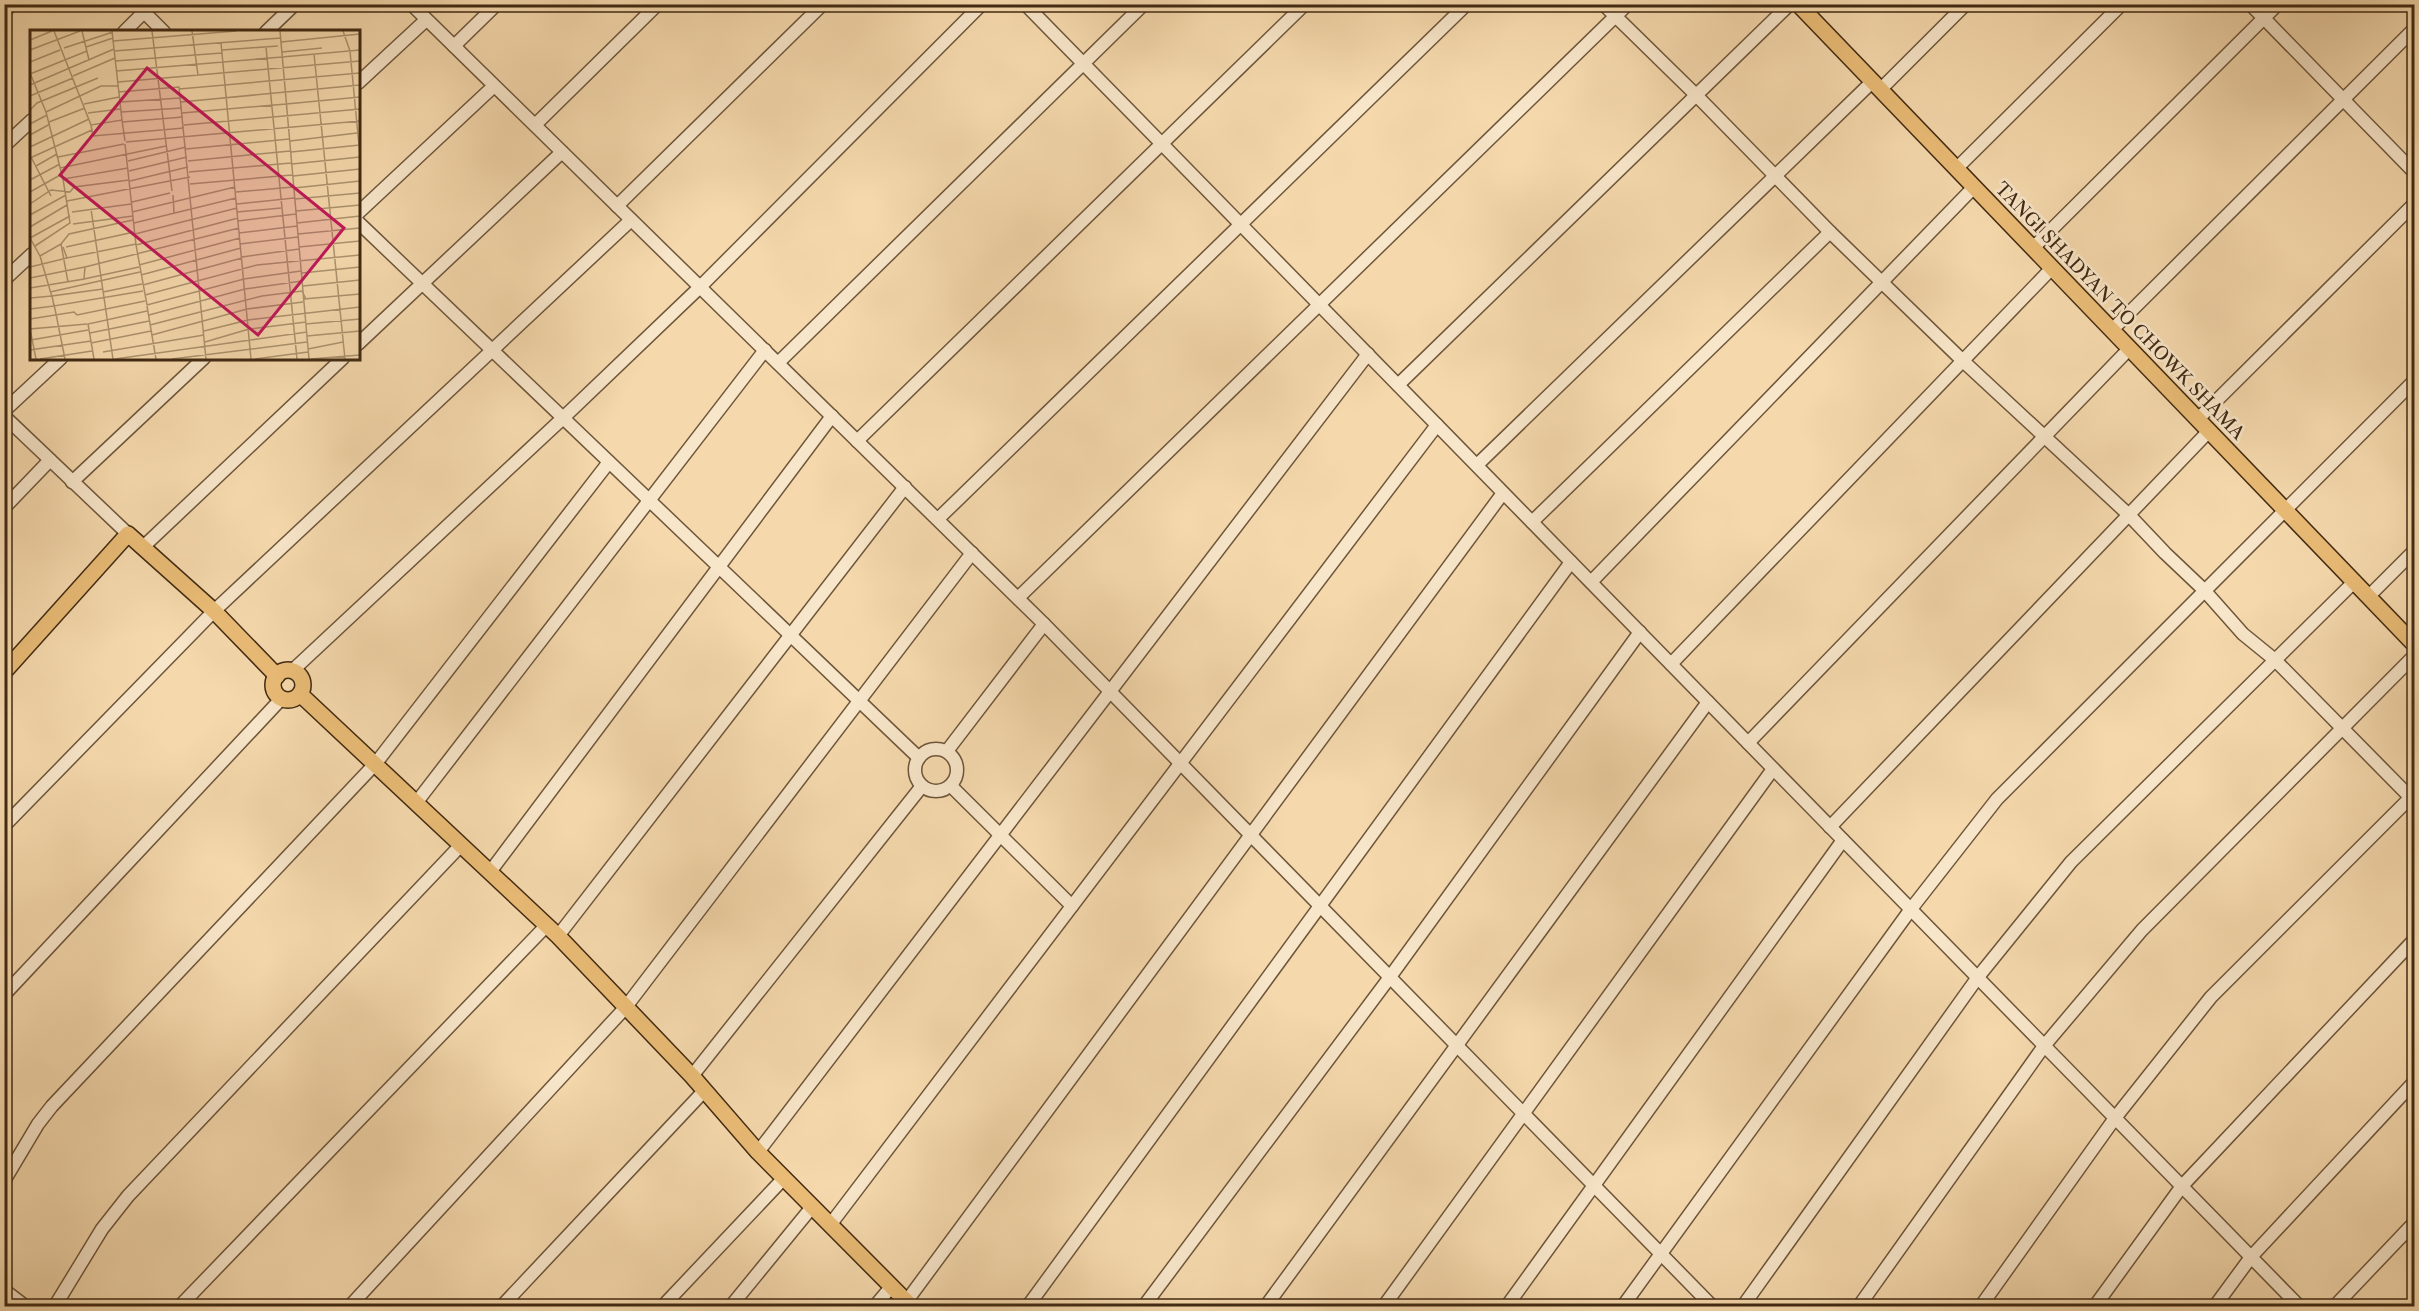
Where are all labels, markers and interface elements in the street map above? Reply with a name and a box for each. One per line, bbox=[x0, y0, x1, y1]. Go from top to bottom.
inset map bbox=[30, 30, 360, 360]
street label: TANGI SHADYAN TO CHOWK SHAMA bbox=[1991, 178, 2250, 445]

